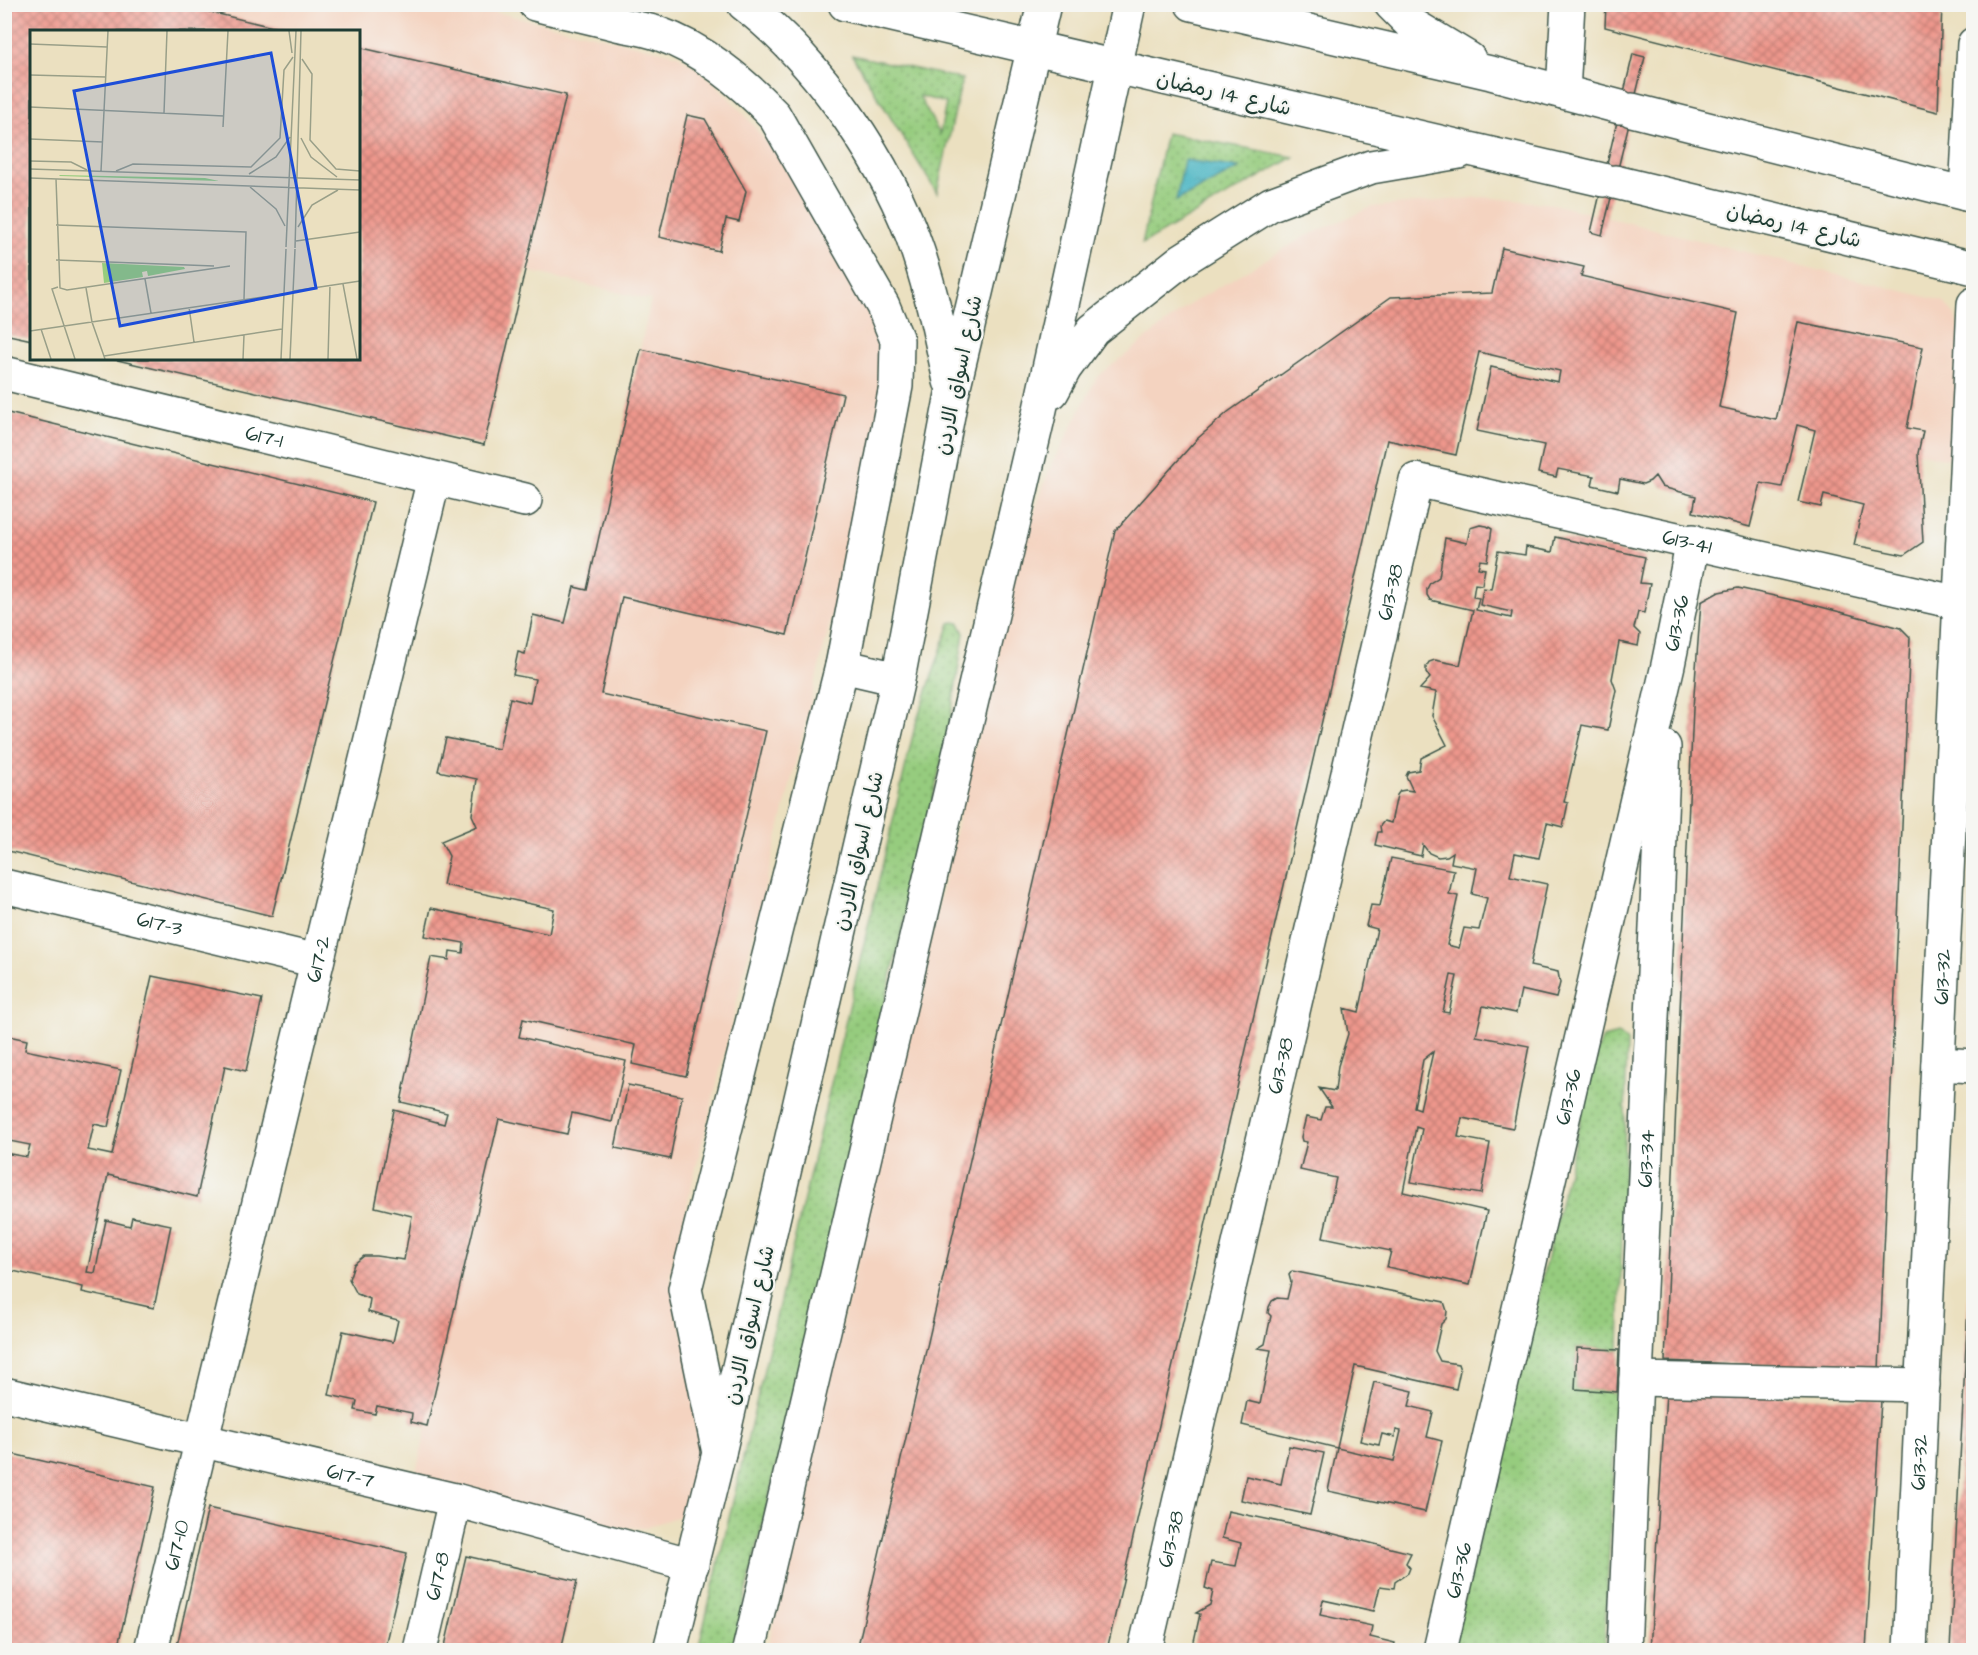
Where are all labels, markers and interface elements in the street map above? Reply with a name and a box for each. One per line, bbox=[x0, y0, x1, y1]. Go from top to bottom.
inset map bbox=[30, 30, 360, 360]
street label: شارع 14 رمضان bbox=[1154, 64, 1294, 123]
street label: شارع 14 رمضان bbox=[1724, 196, 1864, 255]
street label: شارع اسواق الاردن bbox=[927, 292, 990, 458]
street label: 617-1 bbox=[242, 418, 286, 456]
street label: 613-41 bbox=[1659, 522, 1715, 562]
street label: 613-38 bbox=[1370, 561, 1411, 623]
street label: 613-36 bbox=[1657, 592, 1697, 654]
street label: شارع اسواق الاردن bbox=[826, 768, 891, 934]
street label: 617-3 bbox=[134, 904, 186, 943]
street label: 617-2 bbox=[299, 933, 338, 985]
street label: 613-32 bbox=[1927, 948, 1958, 1005]
street label: 613-38 bbox=[1260, 1034, 1302, 1097]
street label: 613-36 bbox=[1548, 1066, 1589, 1128]
street label: 613-34 bbox=[1631, 1129, 1662, 1188]
street label: شارع اسواق الاردن bbox=[717, 1242, 782, 1408]
street label: 613-32 bbox=[1904, 1434, 1935, 1491]
street label: 617-7 bbox=[324, 1456, 377, 1496]
street label: 613-38 bbox=[1151, 1507, 1192, 1570]
street label: 617-10 bbox=[157, 1517, 197, 1573]
street label: 613-36 bbox=[1438, 1539, 1480, 1601]
street label: 617-8 bbox=[418, 1549, 458, 1603]

